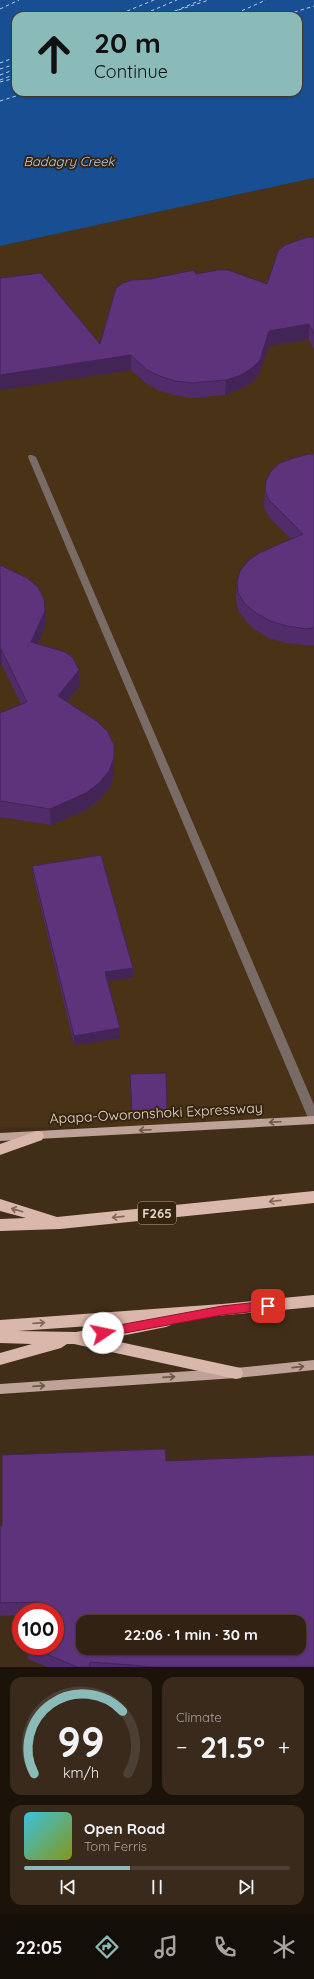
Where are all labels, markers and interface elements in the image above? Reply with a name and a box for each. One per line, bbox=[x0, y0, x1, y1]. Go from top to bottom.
text: 20 m bbox=[94, 25, 161, 60]
icon: ahead bbox=[28, 28, 80, 80]
text: Continue bbox=[94, 60, 168, 83]
water label: Badagry Creek bbox=[23, 153, 116, 169]
street label: Apapa-Oworonshoki Expressway bbox=[49, 1098, 263, 1128]
one-way arrow bbox=[269, 1118, 282, 1126]
one-way arrow bbox=[139, 1126, 152, 1133]
one-way arrow bbox=[269, 1197, 282, 1204]
road number: F265 bbox=[138, 1202, 176, 1224]
one-way arrow bbox=[10, 1206, 23, 1213]
one-way arrow bbox=[112, 1213, 125, 1220]
pin bbox=[251, 1289, 285, 1323]
icon: arrive bbox=[257, 1295, 279, 1317]
position arrow bbox=[82, 1312, 124, 1354]
one-way arrow bbox=[32, 1320, 45, 1327]
one-way arrow bbox=[291, 1363, 304, 1370]
one-way arrow bbox=[162, 1374, 175, 1381]
one-way arrow bbox=[32, 1383, 45, 1390]
speed limit sign: 100 bbox=[12, 1603, 64, 1655]
text: 22:06 · 1 min · 30 m bbox=[124, 1625, 258, 1644]
text: Climate bbox=[176, 1709, 222, 1725]
text: 99 bbox=[57, 1715, 105, 1767]
text: 21.5° bbox=[200, 1728, 265, 1766]
text: − bbox=[176, 1733, 187, 1761]
text: + bbox=[278, 1733, 290, 1761]
text: km/h bbox=[63, 1764, 99, 1782]
text: Open Road bbox=[84, 1819, 165, 1838]
text: Tom Ferris bbox=[84, 1838, 147, 1854]
icon: previous bbox=[57, 1876, 79, 1898]
icon: pause bbox=[146, 1876, 168, 1898]
icon: next bbox=[235, 1876, 257, 1898]
icon: directions bbox=[93, 1933, 121, 1961]
icon: music bbox=[152, 1933, 180, 1961]
icon: phone bbox=[211, 1933, 239, 1961]
icon: climate bbox=[270, 1933, 298, 1961]
text: 22:05 bbox=[16, 1936, 62, 1959]

